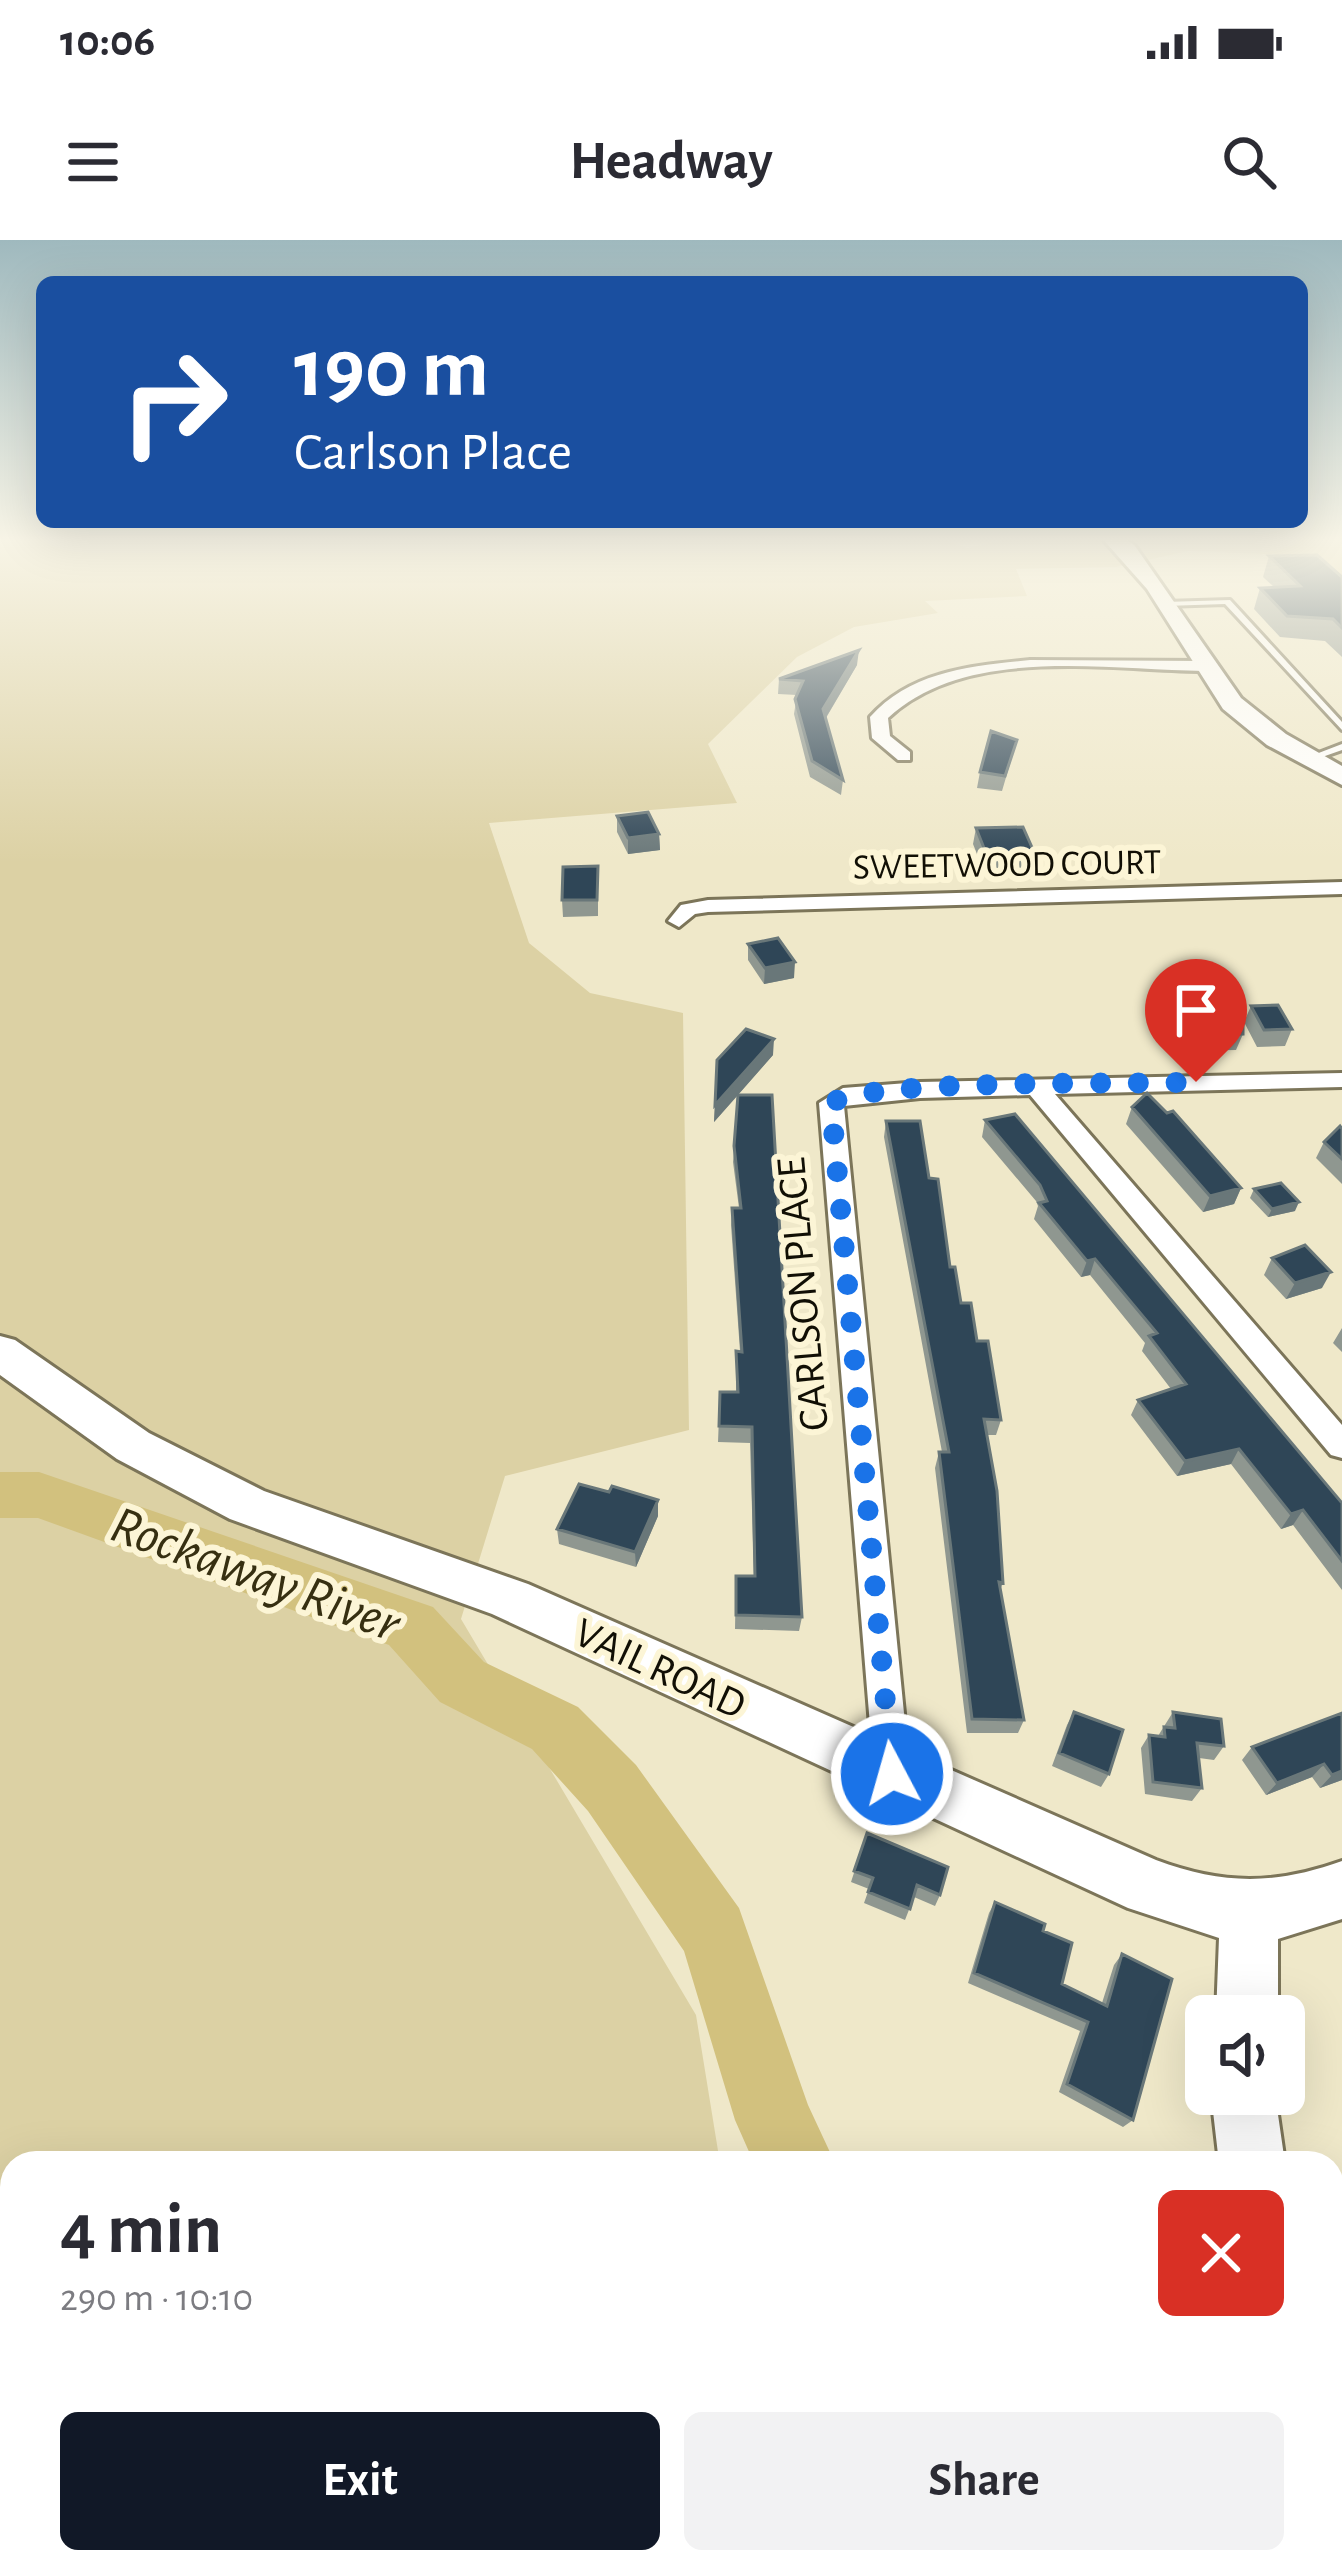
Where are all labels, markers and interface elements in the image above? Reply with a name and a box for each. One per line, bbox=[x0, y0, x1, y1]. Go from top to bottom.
text: 10:06 bbox=[60, 19, 155, 64]
icon: menu bbox=[60, 129, 126, 195]
icon: search bbox=[1216, 129, 1282, 195]
text: Headway bbox=[569, 135, 773, 189]
icon: right bbox=[96, 324, 252, 480]
text: 190 m bbox=[294, 328, 489, 412]
text: Carlson Place bbox=[294, 426, 572, 480]
street label: SWEETWOOD COURT bbox=[853, 844, 1161, 886]
pin bbox=[1145, 959, 1247, 1082]
icon: arrive bbox=[1163, 977, 1229, 1043]
street label: CARLSON PLACE bbox=[770, 1156, 836, 1432]
water label: Rockaway River bbox=[104, 1498, 408, 1653]
street label: VAIL ROAD bbox=[568, 1611, 752, 1727]
position arrow bbox=[829, 1711, 955, 1837]
map controls bbox=[1185, 1995, 1305, 2115]
button: sound bbox=[1185, 1995, 1305, 2115]
button: close bbox=[1158, 2190, 1284, 2316]
text: 4 min bbox=[60, 2194, 222, 2266]
text: 290 m · 10:10 bbox=[60, 2279, 253, 2318]
button: Exit bbox=[60, 2412, 660, 2550]
button: Share bbox=[684, 2412, 1284, 2550]

